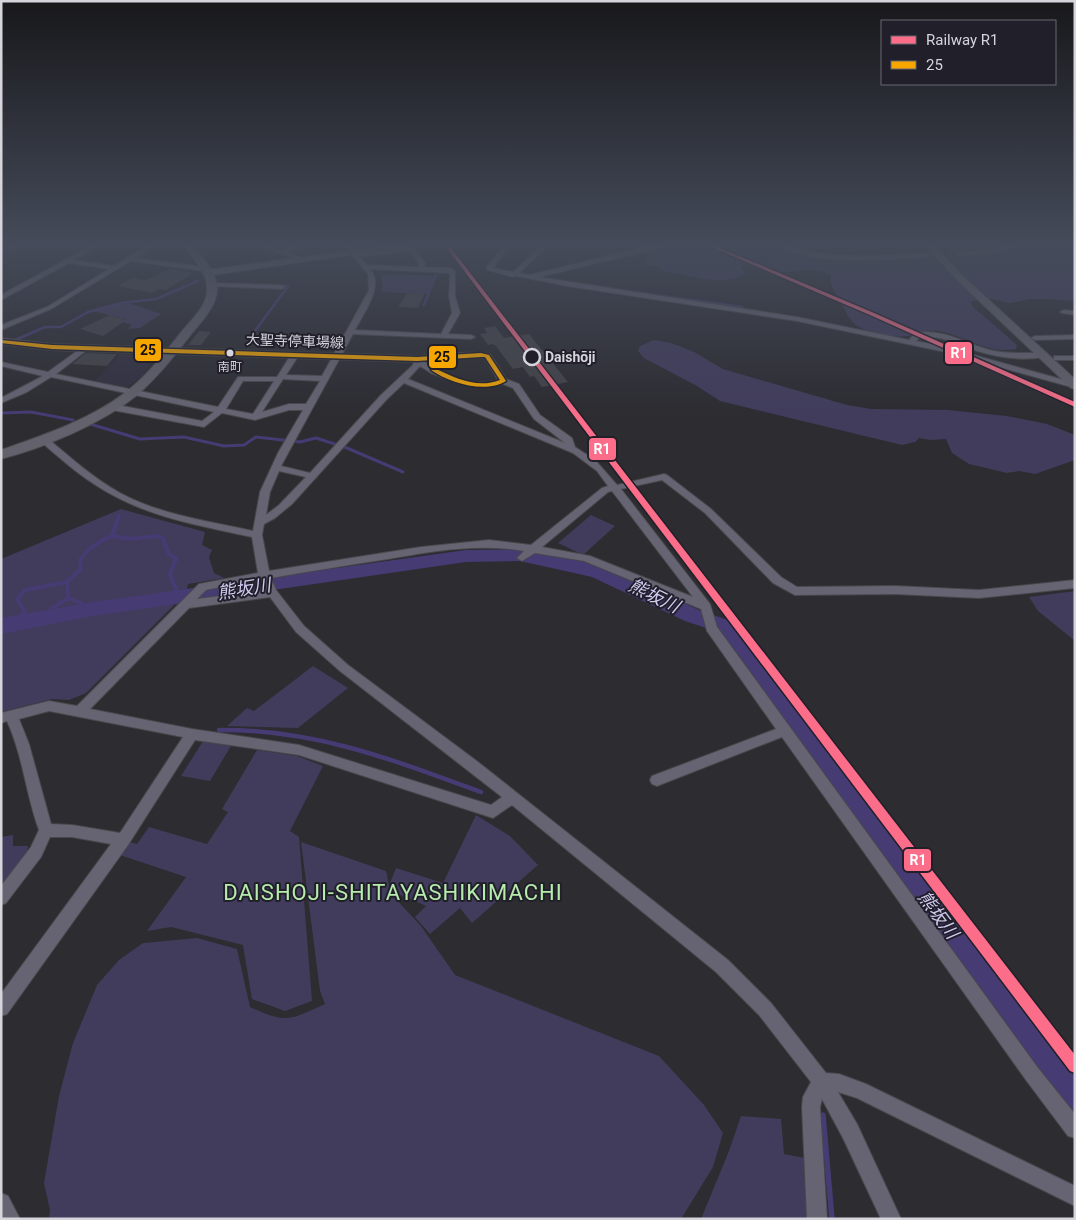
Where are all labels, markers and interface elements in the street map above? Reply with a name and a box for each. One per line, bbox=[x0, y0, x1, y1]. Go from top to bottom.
legend bbox=[881, 20, 1056, 85]
text: Railway R1 bbox=[926, 31, 999, 49]
text: 25 bbox=[926, 56, 943, 74]
street label: 大聖寺停車場線 bbox=[246, 331, 344, 351]
line badge: 25 bbox=[134, 338, 162, 362]
line badge: R1 bbox=[944, 341, 973, 365]
text: 25 bbox=[140, 342, 156, 358]
line badge: 25 bbox=[428, 345, 457, 369]
text: R1 bbox=[950, 345, 968, 361]
marker: 南町 bbox=[225, 348, 235, 358]
marker: Daishōji bbox=[523, 348, 541, 366]
text: 25 bbox=[434, 349, 450, 365]
place label: Daishōji bbox=[545, 349, 596, 365]
place label: 南町 bbox=[218, 360, 242, 374]
line badge: R1 bbox=[588, 437, 617, 461]
text: R1 bbox=[593, 441, 611, 457]
water label: 熊坂川 bbox=[216, 574, 274, 603]
water label: 熊坂川 bbox=[625, 574, 685, 618]
line badge: R1 bbox=[903, 848, 932, 872]
text: R1 bbox=[909, 852, 927, 868]
district label: DAISHOJI-SHITAYASHIKIMACHI bbox=[223, 880, 563, 905]
water label: 熊坂川 bbox=[914, 887, 964, 944]

